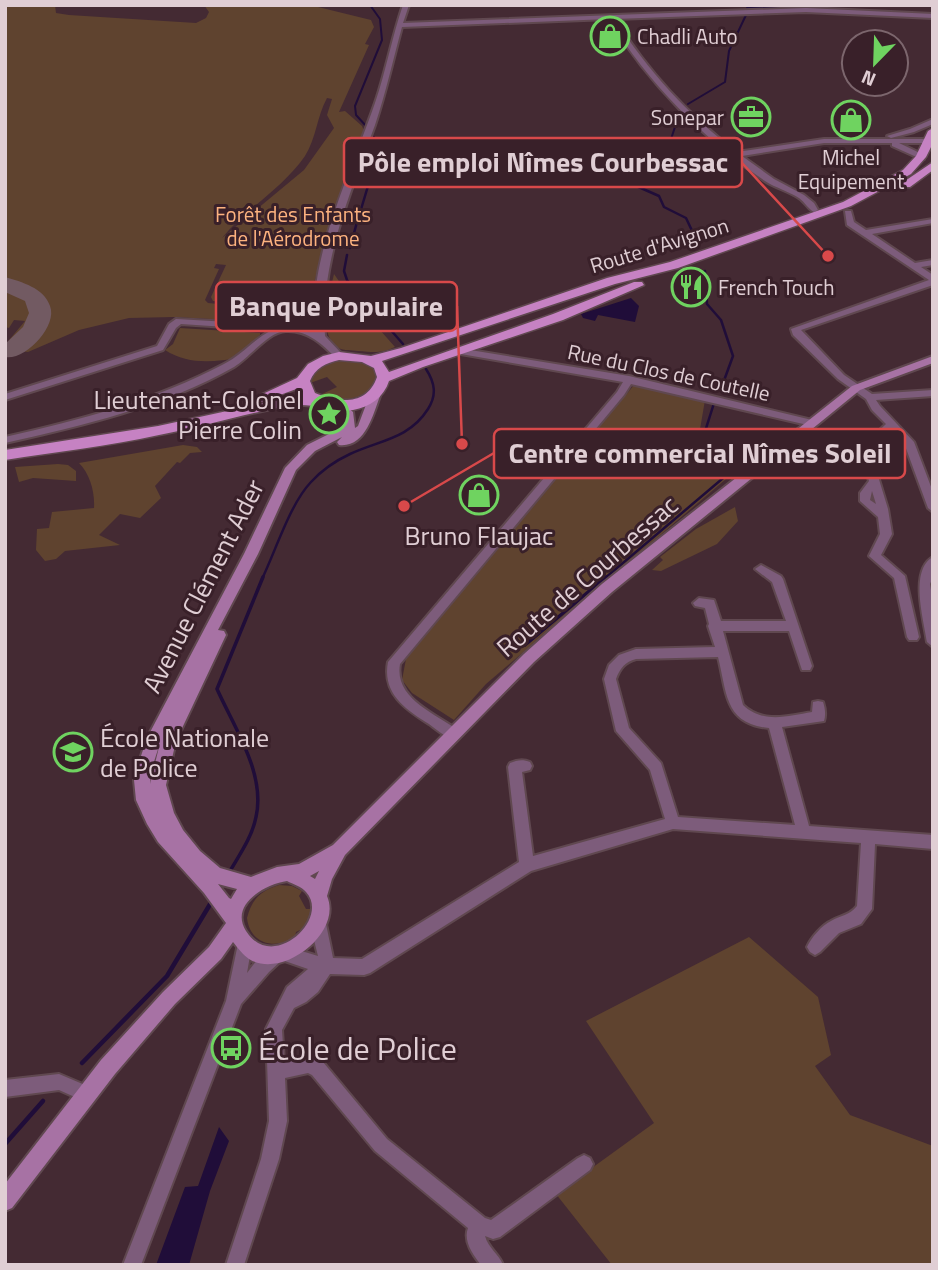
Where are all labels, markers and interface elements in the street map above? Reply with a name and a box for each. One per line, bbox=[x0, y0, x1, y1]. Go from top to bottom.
shop icon: Chadli Auto bbox=[589, 15, 631, 57]
place label: Chadli Auto bbox=[637, 20, 738, 52]
north arrow bbox=[840, 28, 910, 98]
text: N bbox=[856, 63, 880, 95]
office icon: Sonepar bbox=[730, 96, 772, 138]
shop icon: Michel Equipement bbox=[830, 99, 872, 141]
place label: Sonepar bbox=[651, 101, 724, 133]
callout: Pôle emploi Nîmes Courbessac bbox=[344, 138, 742, 187]
text: Pôle emploi Nîmes Courbessac bbox=[358, 140, 728, 183]
place label: Michel Equipement bbox=[798, 141, 905, 197]
park label: Forêt des Enfants de l'Aérodrome bbox=[215, 198, 371, 254]
street label: Route d'Avignon bbox=[586, 209, 732, 281]
restaurant icon: French Touch bbox=[670, 266, 712, 308]
place label: French Touch bbox=[718, 271, 834, 303]
callout: Banque Populaire bbox=[216, 282, 457, 331]
text: Banque Populaire bbox=[229, 284, 443, 327]
street label: Rue du Clos de Coutelle bbox=[565, 335, 773, 409]
place label: Lieutenant-Colonel Pierre Colin bbox=[93, 380, 302, 449]
place icon: Lieutenant-Colonel Pierre Colin bbox=[308, 393, 350, 435]
callout: Centre commercial Nîmes Soleil bbox=[494, 429, 905, 478]
text: Centre commercial Nîmes Soleil bbox=[508, 431, 892, 474]
street label: Avenue Clément Ader bbox=[132, 472, 274, 700]
shop icon: Bruno Flaujac bbox=[458, 474, 500, 516]
street label: Route de Courbessac bbox=[488, 486, 686, 666]
place label: Bruno Flaujac bbox=[405, 516, 553, 555]
place label: École Nationale de Police bbox=[100, 718, 269, 787]
school or university icon: École Nationale de Police bbox=[52, 731, 94, 773]
place label: École de Police bbox=[258, 1024, 457, 1072]
bus stop icon: École de Police bbox=[210, 1027, 252, 1069]

